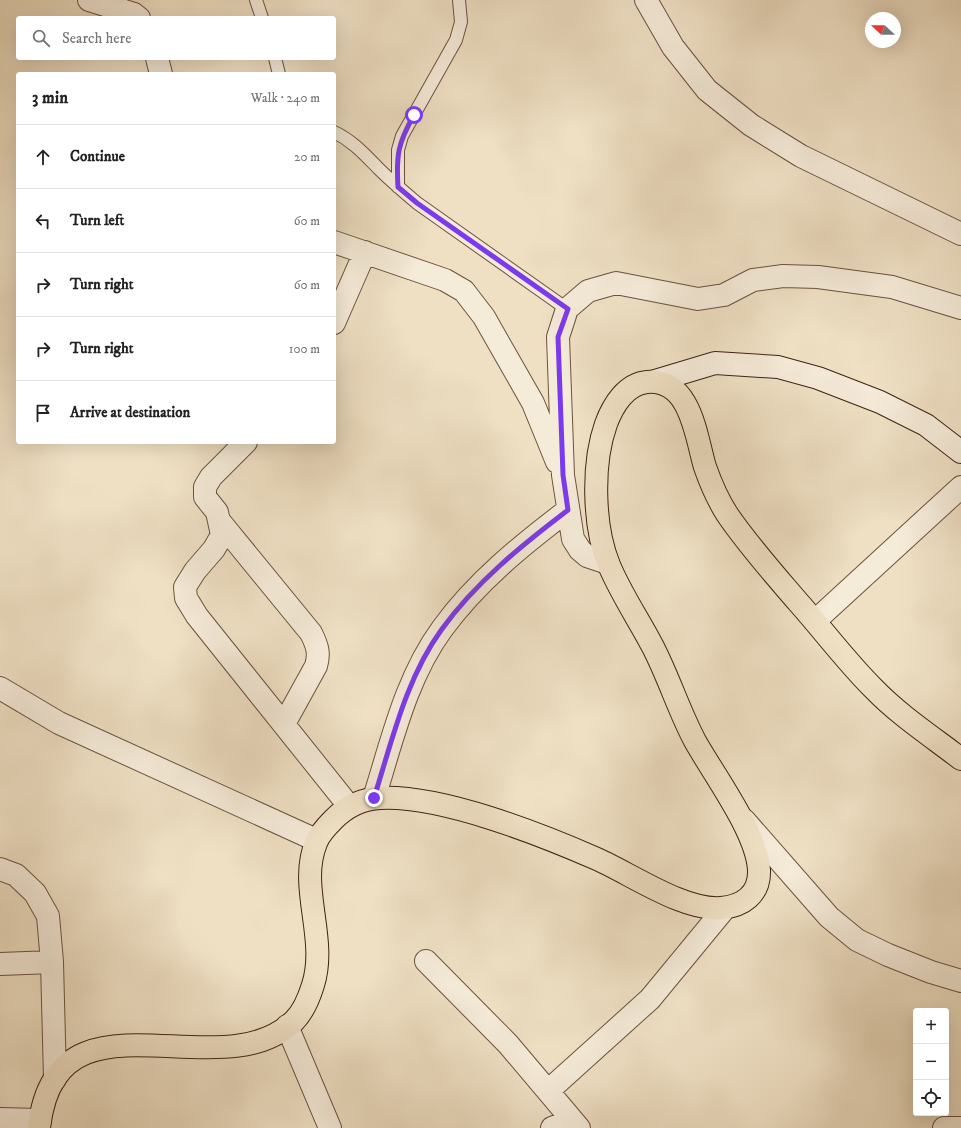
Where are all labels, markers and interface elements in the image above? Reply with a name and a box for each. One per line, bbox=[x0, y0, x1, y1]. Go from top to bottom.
north arrow bbox=[865, 12, 901, 48]
search box bbox=[16, 16, 336, 60]
icon: search bbox=[30, 27, 52, 49]
text: Search here bbox=[62, 29, 131, 48]
text: 3 min bbox=[32, 87, 68, 109]
text: Walk · 240 m bbox=[251, 90, 320, 106]
route start bbox=[405, 106, 423, 124]
icon: ahead bbox=[32, 146, 54, 168]
text: Continue bbox=[70, 147, 125, 166]
text: 20 m bbox=[294, 149, 320, 165]
icon: left bbox=[32, 210, 54, 232]
text: Turn left bbox=[70, 211, 124, 230]
text: 60 m bbox=[294, 213, 320, 229]
icon: right bbox=[32, 274, 54, 296]
text: Turn right bbox=[70, 275, 133, 294]
text: 60 m bbox=[294, 277, 320, 293]
icon: right bbox=[32, 338, 54, 360]
text: Turn right bbox=[70, 339, 133, 358]
text: 100 m bbox=[289, 341, 320, 357]
icon: arrive bbox=[32, 402, 54, 424]
text: Arrive at destination bbox=[70, 403, 190, 422]
route end bbox=[365, 789, 383, 807]
map controls bbox=[913, 1008, 949, 1116]
button: + bbox=[913, 1008, 949, 1044]
button: − bbox=[913, 1044, 949, 1080]
button: locate bbox=[913, 1080, 949, 1116]

